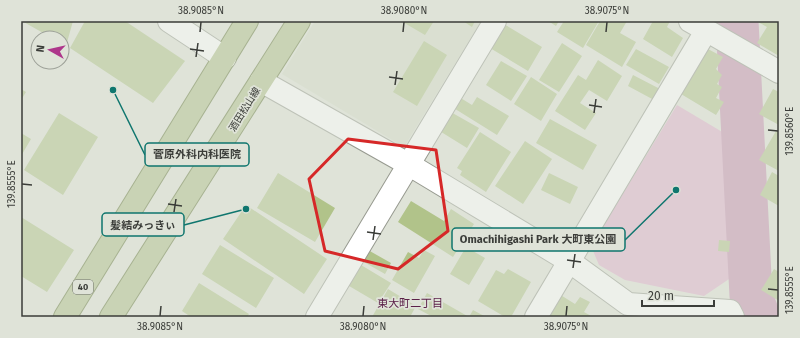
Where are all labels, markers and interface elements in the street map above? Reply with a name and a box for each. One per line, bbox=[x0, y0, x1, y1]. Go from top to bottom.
text: 38.9085°N bbox=[178, 5, 224, 17]
text: 38.9080°N bbox=[381, 5, 427, 17]
text: 38.9075°N bbox=[585, 5, 629, 17]
north arrow bbox=[30, 30, 70, 70]
text: N bbox=[34, 44, 48, 53]
street label: 酒田松山線 bbox=[227, 85, 263, 134]
text: 139.8560°E bbox=[784, 107, 796, 155]
callout: 菅原外科内科医院 bbox=[145, 143, 249, 166]
text: 菅原外科内科医院 bbox=[153, 148, 241, 161]
text: 139.8555°E bbox=[6, 160, 18, 208]
callout: 髪結みっきぃ bbox=[102, 213, 184, 236]
text: 髪結みっきぃ bbox=[110, 219, 176, 232]
callout: Omachihigashi Park 大町東公園 bbox=[452, 228, 625, 251]
text: Omachihigashi Park 大町東公園 bbox=[460, 233, 616, 246]
text: 139.8555°E bbox=[784, 266, 796, 314]
road number: 40 bbox=[73, 280, 93, 294]
scale bar bbox=[642, 282, 714, 308]
text: 20 m bbox=[648, 289, 674, 303]
district label: 東大町二丁目 bbox=[377, 297, 443, 310]
text: 38.9085°N bbox=[137, 321, 183, 333]
text: 38.9080°N bbox=[340, 321, 386, 333]
text: 38.9075°N bbox=[544, 321, 588, 333]

